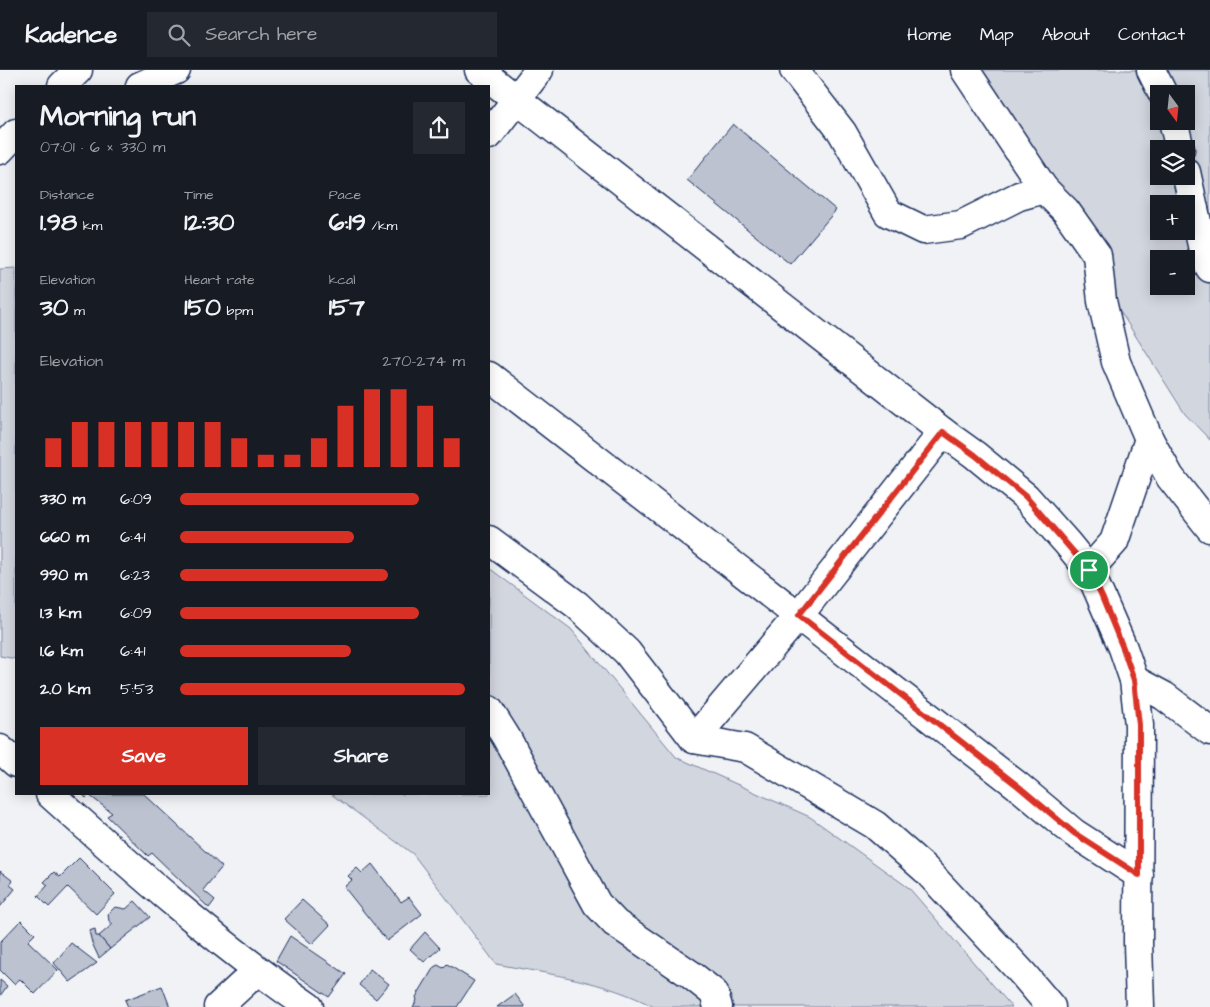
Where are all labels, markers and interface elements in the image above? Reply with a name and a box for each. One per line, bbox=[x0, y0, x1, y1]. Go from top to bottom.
search box bbox=[147, 12, 497, 57]
text: Kadence bbox=[25, 18, 117, 52]
icon: search bbox=[165, 21, 193, 49]
text: Search here bbox=[205, 21, 317, 48]
text: Home bbox=[907, 22, 952, 47]
text: Map bbox=[980, 22, 1014, 47]
text: About bbox=[1042, 22, 1090, 47]
text: Contact bbox=[1118, 22, 1185, 47]
north arrow bbox=[1150, 85, 1195, 130]
map controls bbox=[1150, 85, 1195, 295]
text: Morning run bbox=[40, 97, 196, 136]
button: share bbox=[413, 102, 465, 154]
text: 07:01 · 6 × 330 m bbox=[40, 136, 165, 158]
button: layers bbox=[1150, 140, 1195, 185]
text: Distance bbox=[40, 185, 94, 205]
text: Time bbox=[184, 185, 214, 205]
text: Pace bbox=[329, 185, 361, 205]
button: + bbox=[1150, 195, 1195, 240]
text: 1.98 bbox=[40, 205, 77, 240]
text: 12:30 bbox=[184, 205, 235, 240]
text: 6:19 bbox=[329, 205, 366, 240]
text: km bbox=[77, 216, 102, 236]
text: /km bbox=[366, 216, 397, 236]
button: − bbox=[1150, 250, 1195, 295]
text: Elevation bbox=[40, 270, 95, 290]
text: Heart rate bbox=[184, 270, 255, 290]
text: kcal bbox=[329, 270, 355, 290]
text: 30 bbox=[40, 290, 69, 325]
text: 150 bbox=[184, 290, 221, 325]
text: 157 bbox=[329, 290, 365, 325]
text: m bbox=[69, 301, 85, 321]
text: bpm bbox=[221, 301, 253, 321]
text: Elevation bbox=[40, 350, 103, 372]
text: 270–274 m bbox=[382, 350, 465, 372]
text: 330 m bbox=[40, 488, 85, 510]
text: 6:09 bbox=[120, 488, 152, 510]
text: 660 m bbox=[40, 526, 89, 548]
text: 6:41 bbox=[120, 526, 146, 548]
pin bbox=[1068, 549, 1110, 591]
icon: arrive bbox=[1075, 556, 1103, 584]
text: 990 m bbox=[40, 564, 87, 586]
text: 6:23 bbox=[120, 564, 150, 586]
text: 1.3 km bbox=[40, 602, 81, 624]
text: 6:09 bbox=[120, 602, 152, 624]
text: 1.6 km bbox=[40, 640, 83, 662]
text: 6:41 bbox=[120, 640, 146, 662]
text: 2.0 km bbox=[40, 678, 90, 700]
text: 5:53 bbox=[120, 678, 153, 700]
button: Save bbox=[40, 727, 248, 785]
button: Share bbox=[258, 727, 465, 785]

